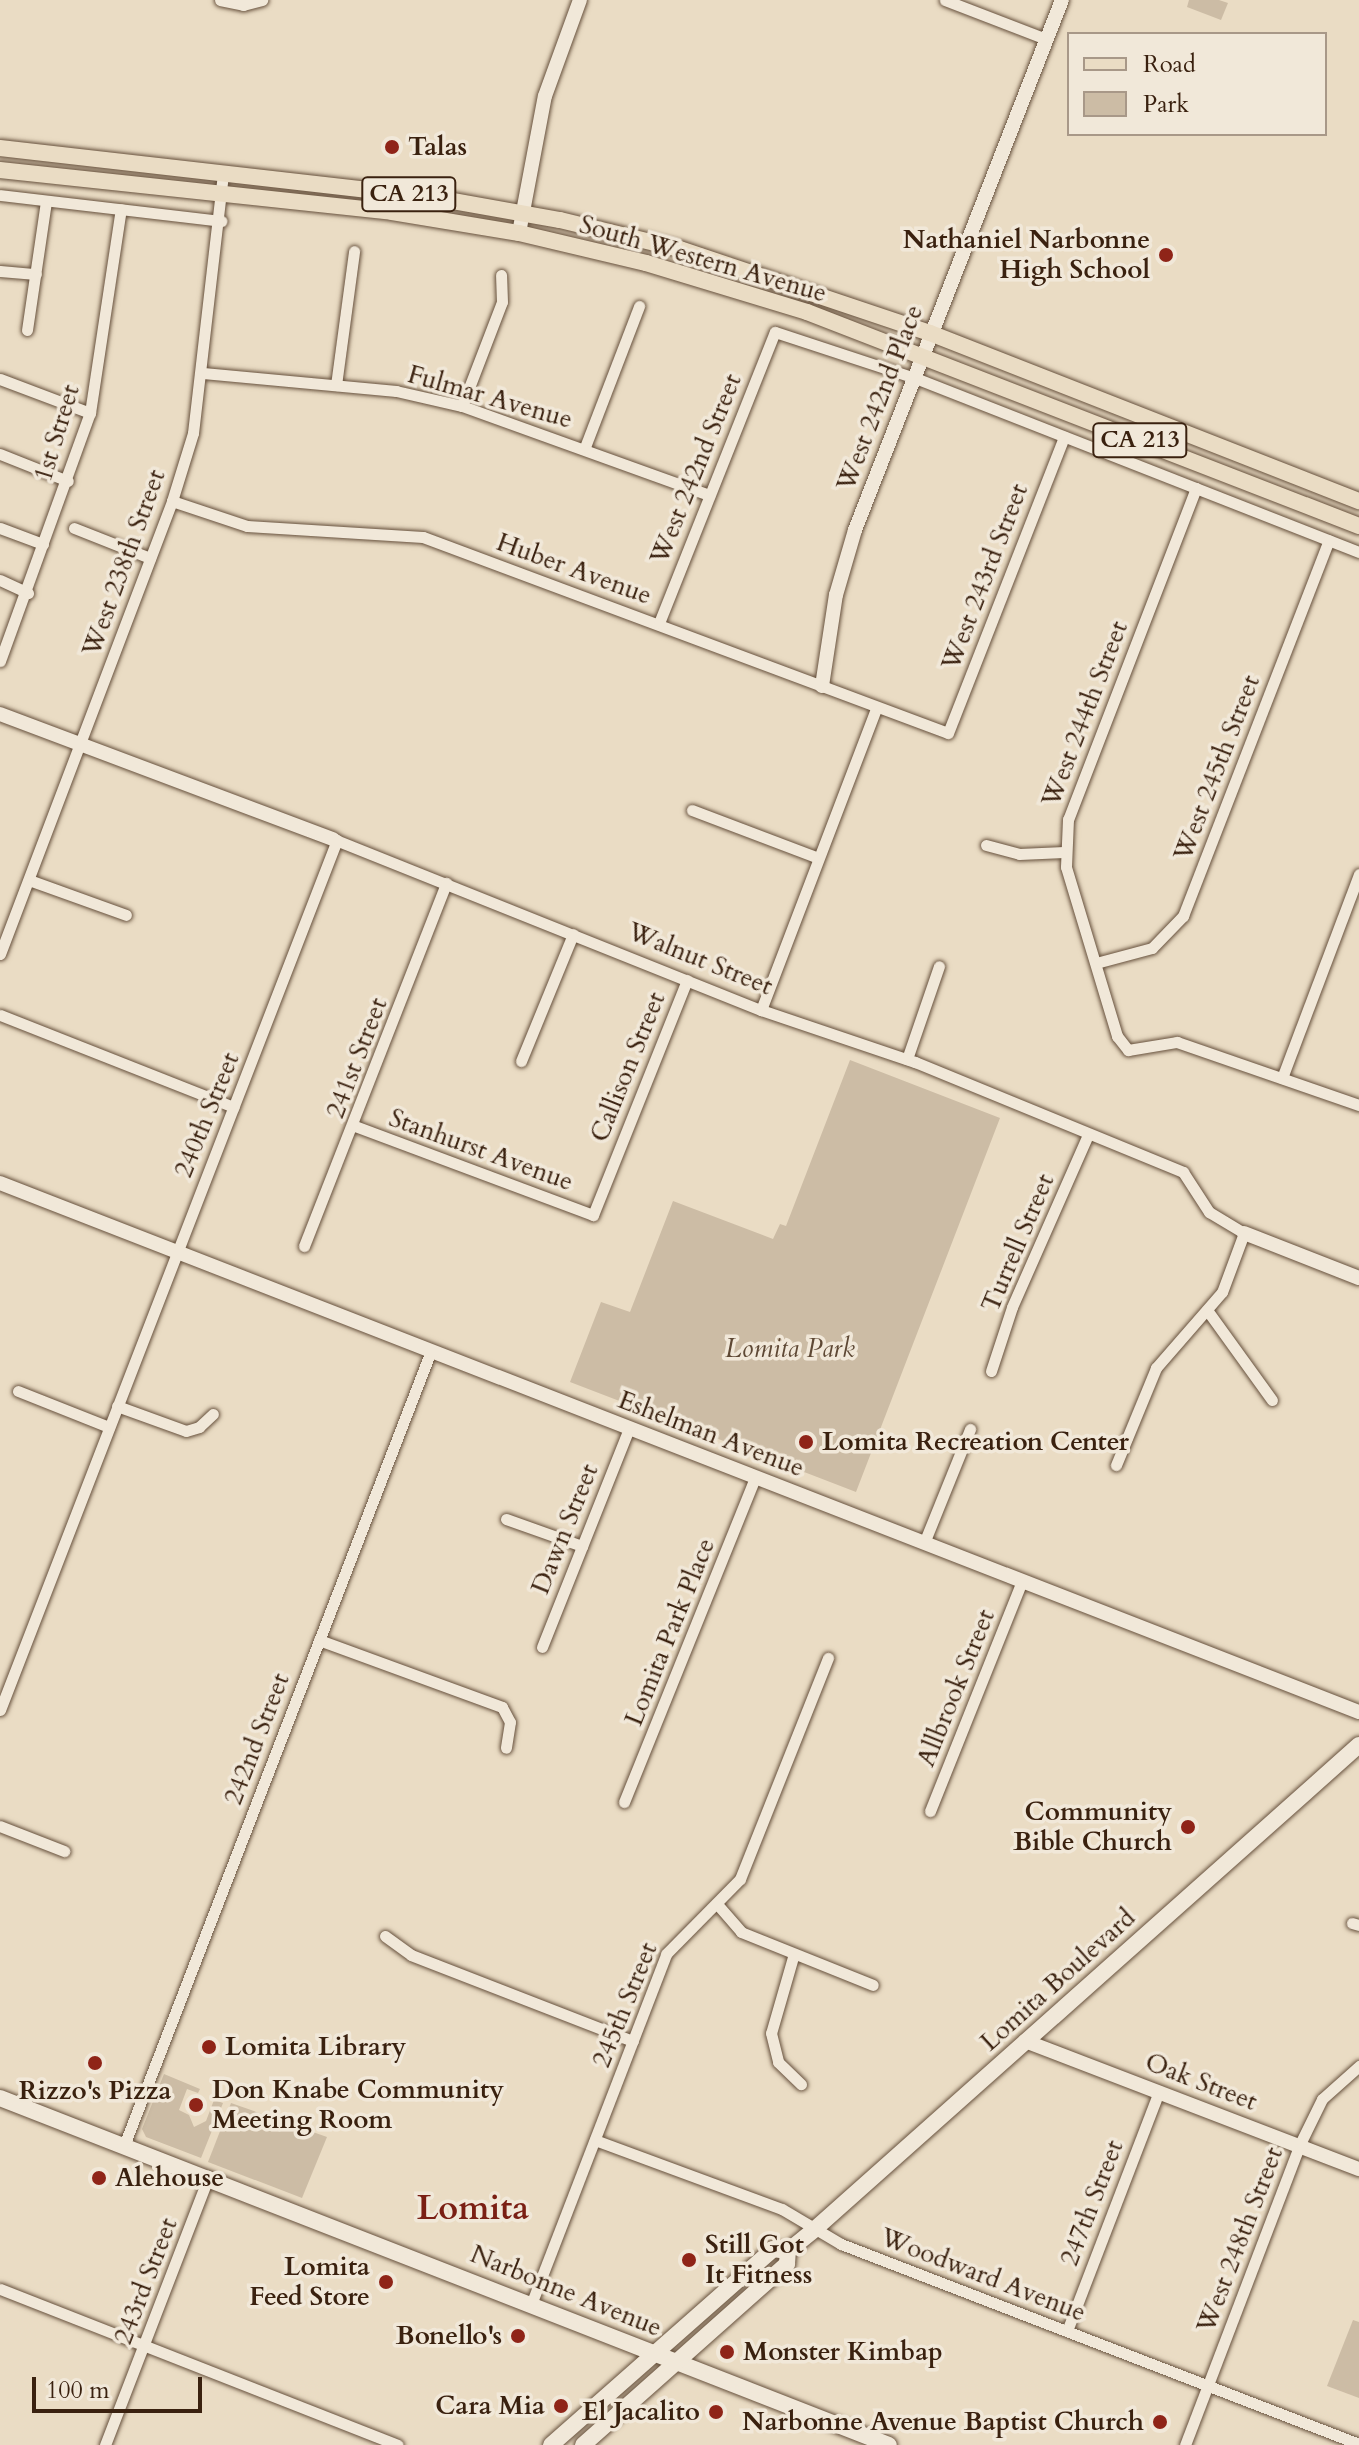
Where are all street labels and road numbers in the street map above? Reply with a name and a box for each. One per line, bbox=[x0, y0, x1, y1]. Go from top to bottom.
road number: CA 213 bbox=[361, 174, 457, 214]
street label: South Western Avenue bbox=[576, 209, 830, 309]
street label: West 242nd Place bbox=[830, 301, 930, 495]
street label: Fulmar Avenue bbox=[404, 359, 576, 435]
street label: West 242nd Street bbox=[644, 369, 748, 569]
street label: 1st Street bbox=[27, 381, 87, 485]
road number: CA 213 bbox=[1092, 420, 1188, 460]
street label: West 238th Street bbox=[76, 465, 172, 661]
street label: West 243rd Street bbox=[935, 479, 1035, 675]
street label: Huber Avenue bbox=[492, 527, 656, 611]
street label: West 244th Street bbox=[1035, 617, 1135, 811]
street label: West 245th Street bbox=[1167, 671, 1267, 865]
street label: Walnut Street bbox=[623, 916, 777, 1002]
street label: Callison Street bbox=[584, 988, 672, 1146]
street label: 241st Street bbox=[320, 993, 394, 1123]
street label: 240th Street bbox=[168, 1048, 246, 1182]
street label: Stanhurst Avenue bbox=[385, 1102, 577, 1198]
street label: Turrell Street bbox=[975, 1169, 1061, 1317]
street label: Eshelman Avenue bbox=[614, 1384, 808, 1484]
street label: Dawn Street bbox=[525, 1459, 605, 1599]
street label: Lomita Park Place bbox=[618, 1534, 722, 1730]
street label: Allbrook Street bbox=[910, 1605, 1002, 1771]
street label: 242nd Street bbox=[218, 1669, 296, 1809]
street label: Lomita Boulevard bbox=[974, 1902, 1142, 2058]
street label: 245th Street bbox=[586, 1938, 664, 2072]
street label: Oak Street bbox=[1141, 2046, 1261, 2118]
street label: 247th Street bbox=[1054, 2136, 1130, 2270]
street label: West 248th Street bbox=[1190, 2143, 1290, 2337]
street label: 243rd Street bbox=[108, 2213, 184, 2349]
street label: Woodward Avenue bbox=[876, 2221, 1090, 2329]
street label: Narbonne Avenue bbox=[466, 2238, 666, 2344]

